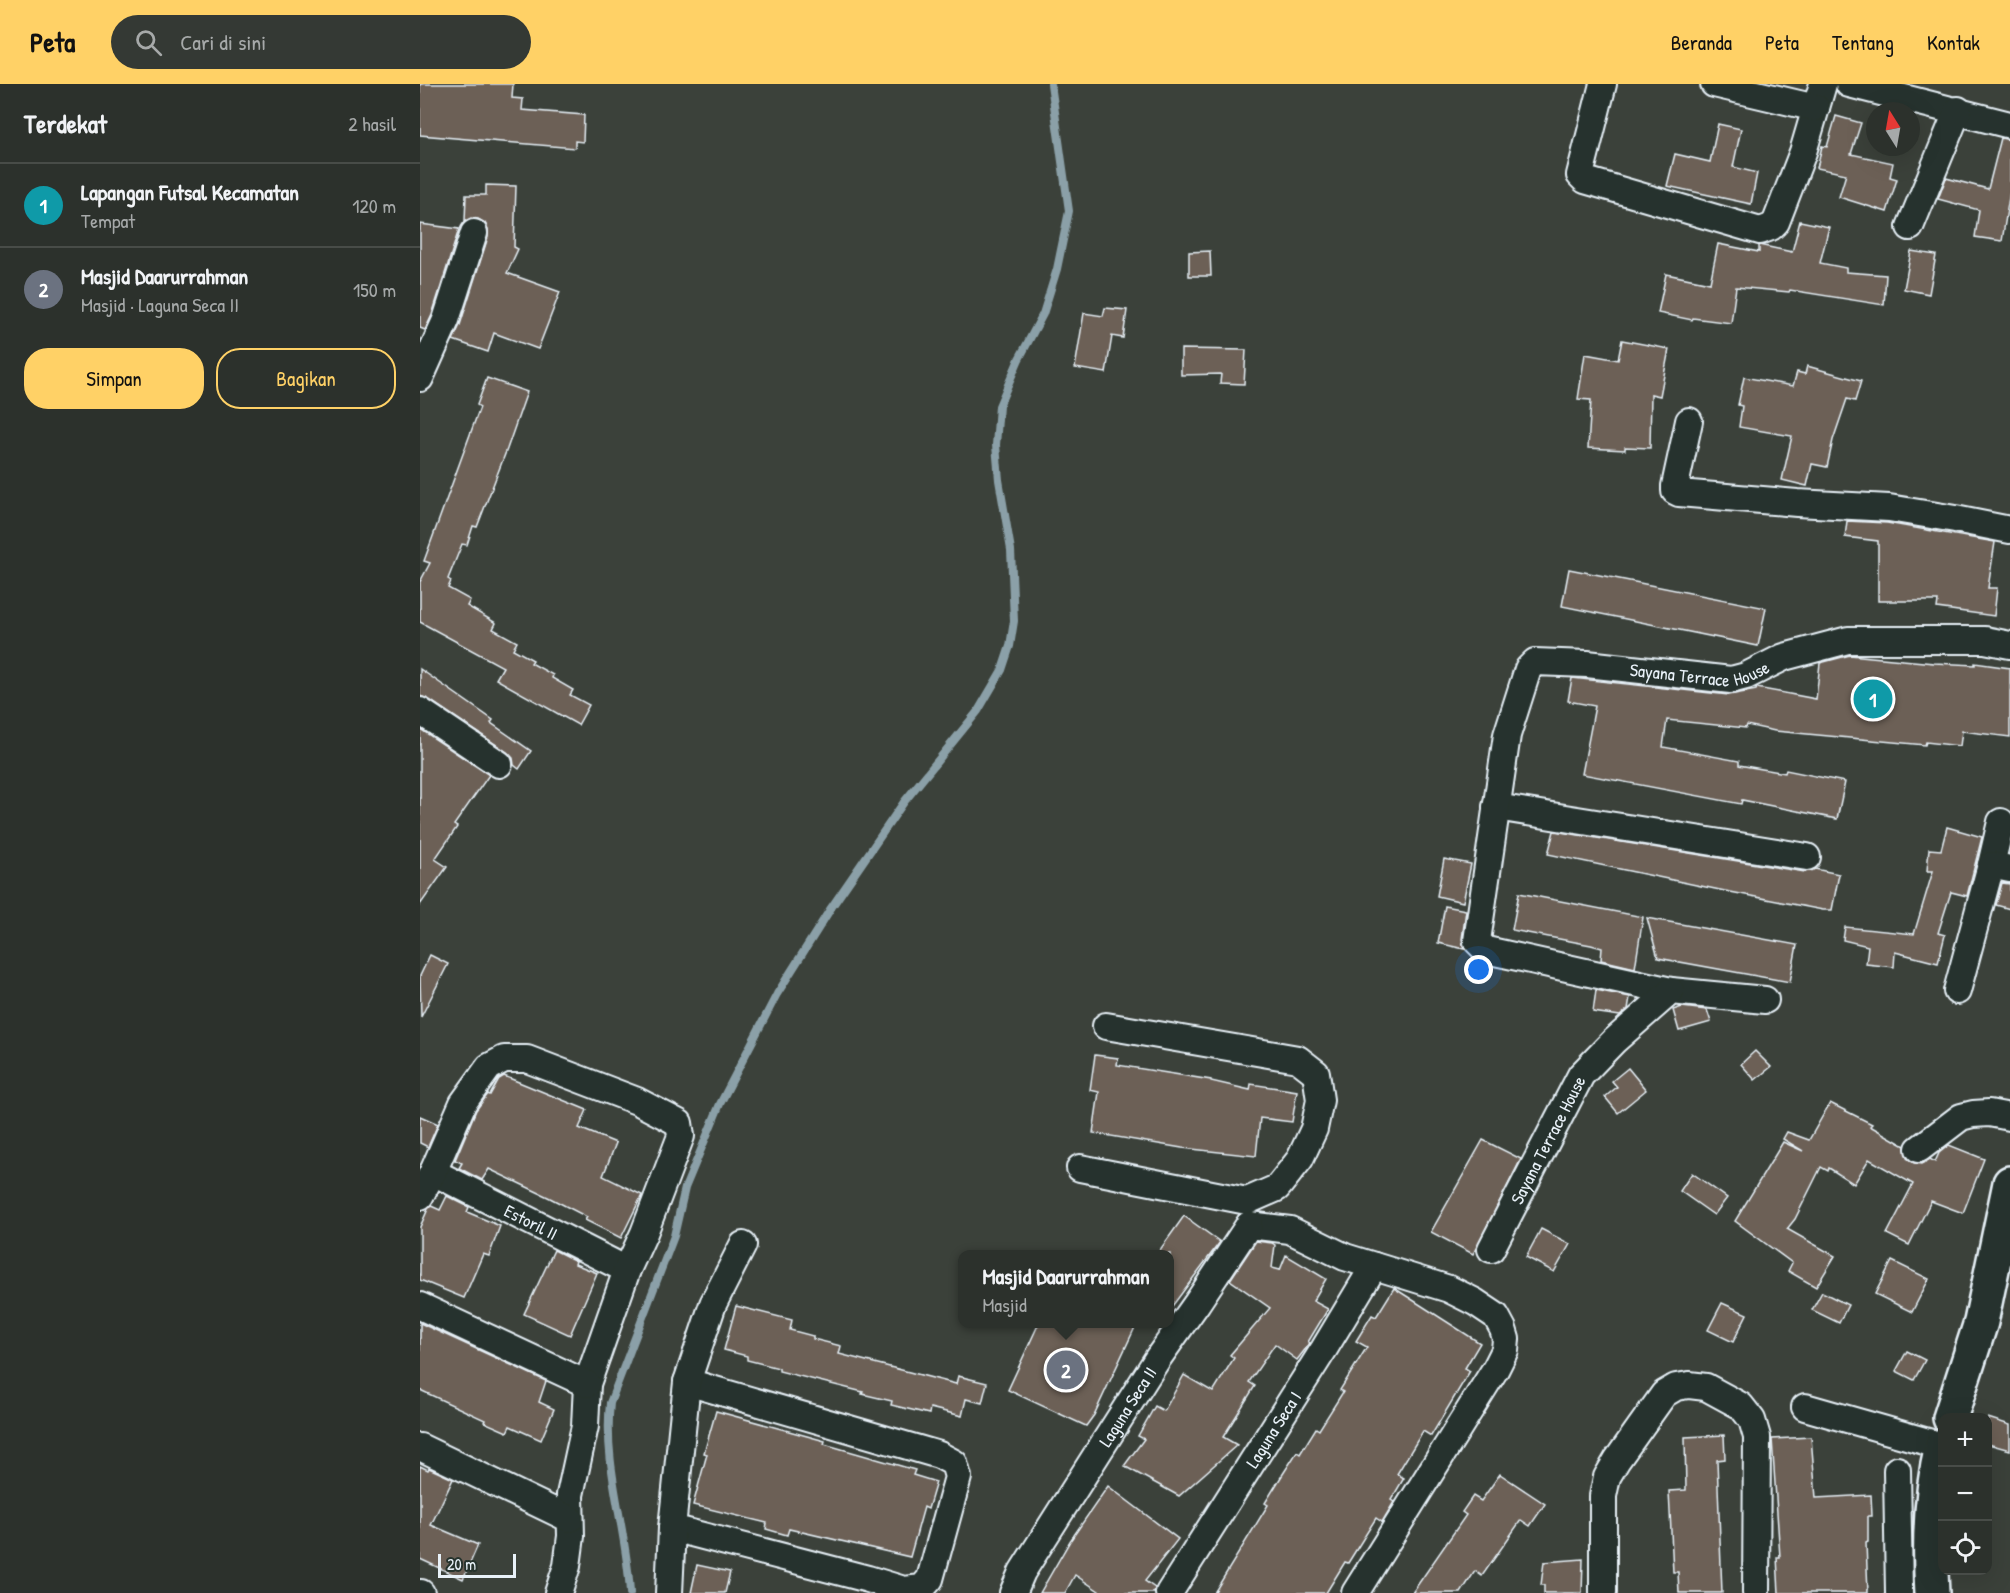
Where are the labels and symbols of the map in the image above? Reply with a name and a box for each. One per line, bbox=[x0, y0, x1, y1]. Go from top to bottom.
north arrow bbox=[1866, 102, 1920, 156]
street label: Sayana Terrace House bbox=[1629, 654, 1773, 692]
pin: 1 bbox=[1854, 676, 1892, 722]
your location bbox=[1464, 955, 1493, 984]
street label: Sayana Terrace House bbox=[1504, 1071, 1591, 1208]
street label: Estoril II bbox=[500, 1198, 562, 1246]
pin: 2 bbox=[1046, 1348, 1086, 1392]
street label: Laguna Seca II bbox=[1092, 1362, 1162, 1451]
street label: Laguna Seca I bbox=[1239, 1386, 1307, 1472]
scale bar bbox=[438, 1551, 516, 1578]

